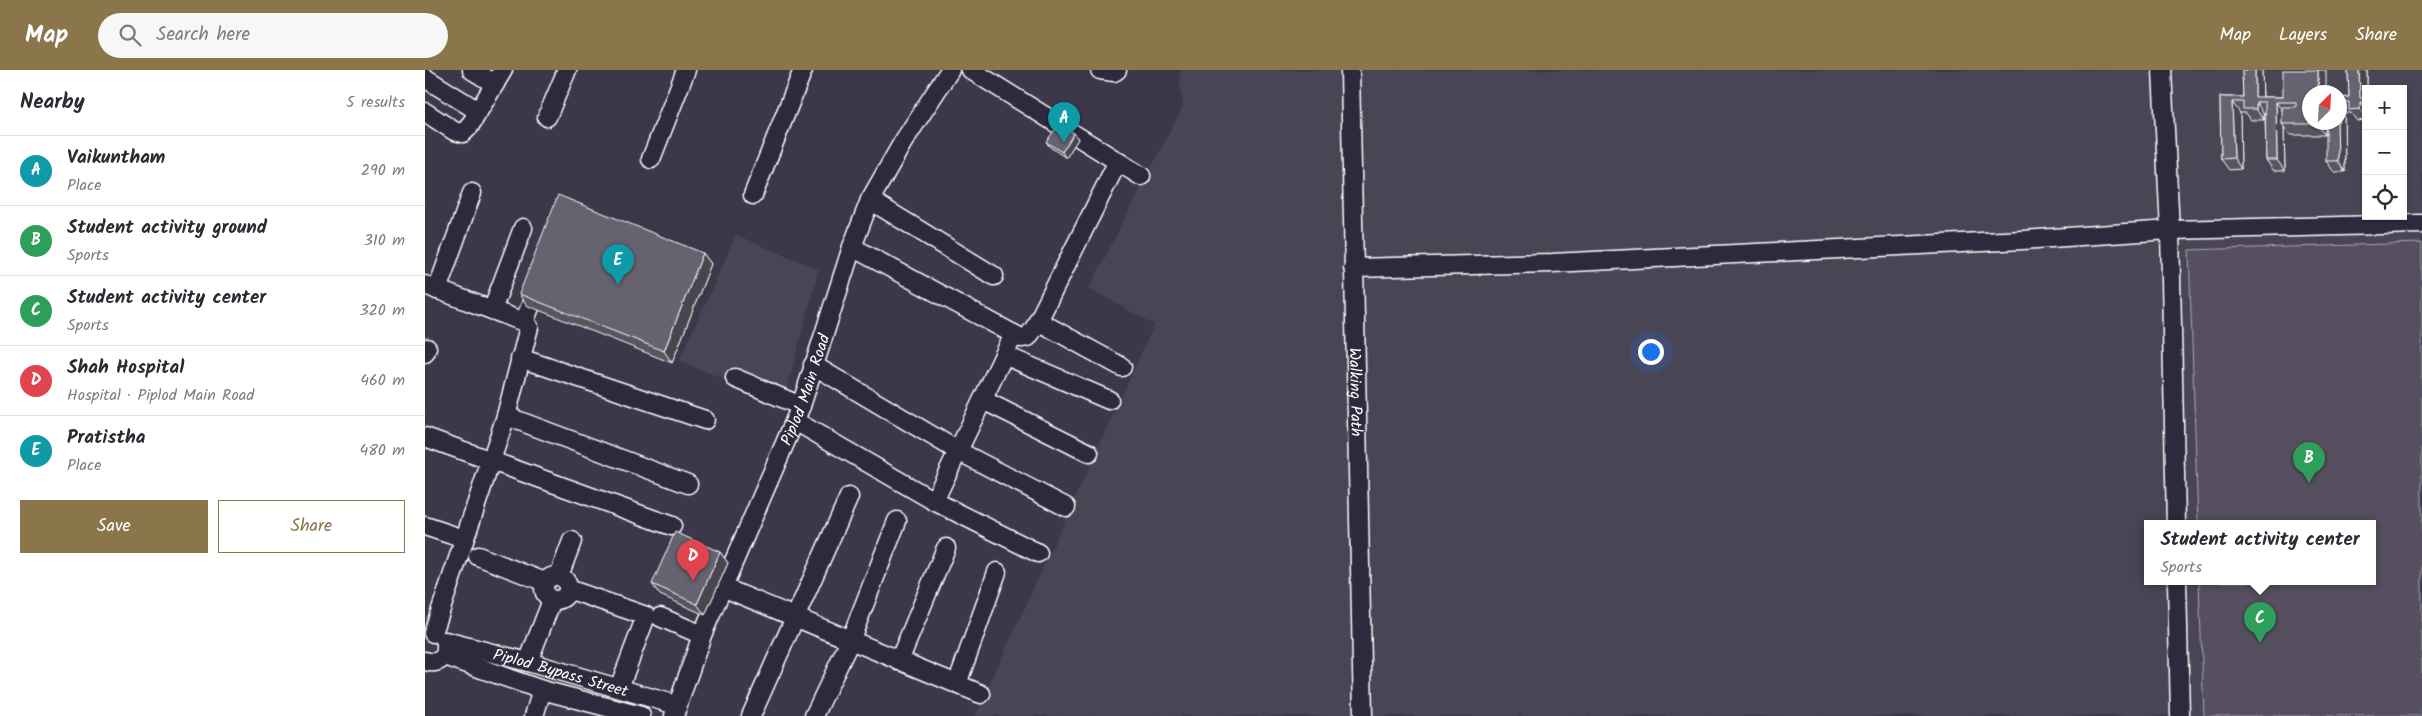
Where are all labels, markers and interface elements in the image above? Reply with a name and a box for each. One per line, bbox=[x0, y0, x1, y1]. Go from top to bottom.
search box bbox=[98, 13, 448, 58]
text: Map bbox=[25, 16, 68, 55]
text: Search here bbox=[156, 20, 250, 50]
icon: search bbox=[116, 21, 144, 49]
text: Map bbox=[2220, 21, 2251, 50]
text: Layers bbox=[2279, 21, 2327, 50]
text: Share bbox=[2355, 21, 2397, 50]
north arrow bbox=[2302, 85, 2347, 130]
map controls bbox=[2362, 85, 2407, 220]
button: + bbox=[2362, 85, 2407, 130]
text: Nearby bbox=[20, 86, 85, 119]
text: 5 results bbox=[346, 90, 405, 115]
pin: A bbox=[1048, 102, 1080, 143]
button: − bbox=[2362, 130, 2407, 175]
text: Vaikuntham bbox=[67, 143, 165, 173]
text: A bbox=[31, 158, 41, 183]
text: 290 m bbox=[361, 158, 405, 183]
text: Place bbox=[67, 173, 101, 198]
button: locate bbox=[2362, 175, 2407, 220]
text: Student activity ground bbox=[67, 213, 267, 243]
text: B bbox=[31, 228, 41, 253]
text: 310 m bbox=[364, 228, 405, 253]
text: Sports bbox=[67, 243, 109, 268]
pin: E bbox=[602, 244, 634, 285]
text: Student activity center bbox=[67, 283, 266, 313]
text: C bbox=[31, 298, 41, 323]
text: 320 m bbox=[359, 298, 405, 323]
text: Sports bbox=[67, 313, 109, 338]
street label: Piplod Main Road bbox=[774, 330, 838, 450]
your location bbox=[1638, 339, 1664, 365]
street label: Walking Path bbox=[1342, 347, 1368, 437]
text: Shah Hospital bbox=[67, 353, 184, 383]
text: D bbox=[31, 368, 41, 393]
text: 460 m bbox=[360, 368, 405, 393]
text: Hospital · Piplod Main Road bbox=[67, 383, 254, 408]
text: Pratistha bbox=[67, 423, 145, 453]
text: E bbox=[32, 438, 40, 463]
text: 480 m bbox=[359, 438, 405, 463]
pin: B bbox=[2293, 442, 2325, 483]
text: Place bbox=[67, 453, 101, 478]
button: Save bbox=[20, 500, 208, 553]
button: Share bbox=[218, 500, 405, 553]
popup bbox=[2144, 520, 2376, 585]
text: Student activity center bbox=[2160, 525, 2360, 555]
pin: D bbox=[677, 540, 709, 581]
text: Sports bbox=[2160, 555, 2202, 580]
pin: C bbox=[2244, 602, 2276, 643]
street label: Piplod Bypass Street bbox=[490, 643, 632, 705]

